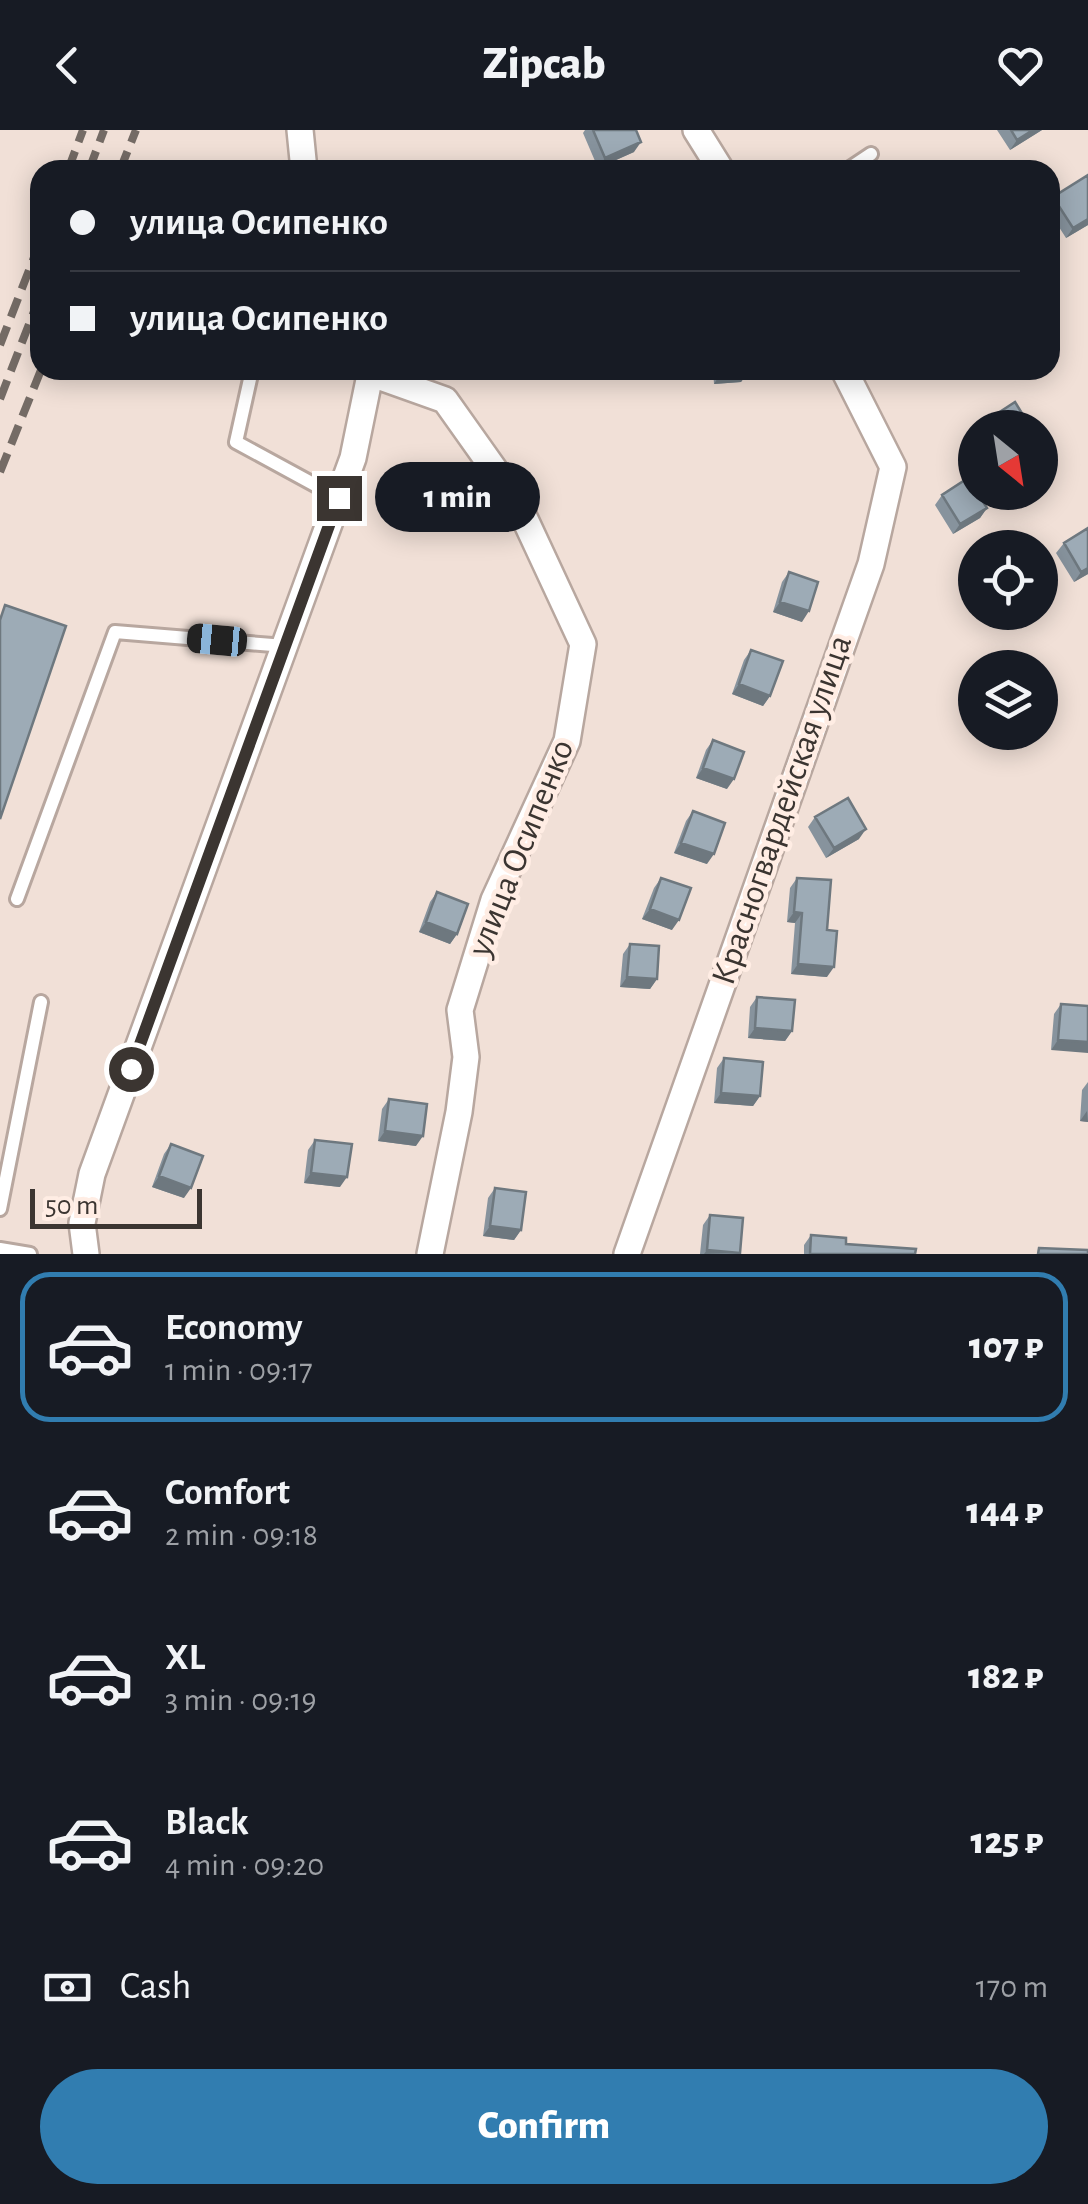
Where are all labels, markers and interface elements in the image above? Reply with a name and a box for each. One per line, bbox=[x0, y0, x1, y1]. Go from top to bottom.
icon: back bbox=[40, 38, 95, 93]
icon: heart bbox=[993, 38, 1048, 93]
text: Zipcab bbox=[482, 42, 606, 87]
text: улица Осипенко bbox=[130, 204, 388, 242]
text: улица Осипенко bbox=[130, 300, 388, 338]
north arrow bbox=[958, 410, 1058, 510]
map controls bbox=[958, 410, 1058, 750]
callout: 1 min bbox=[374, 463, 539, 533]
route end bbox=[317, 476, 362, 521]
text: 1 min bbox=[423, 481, 492, 513]
button: locate bbox=[958, 530, 1058, 630]
car bbox=[186, 622, 248, 658]
street label: Красногвардейская улица bbox=[706, 631, 858, 989]
button: layers bbox=[958, 650, 1058, 750]
street label: улица Осипенко bbox=[461, 735, 580, 962]
route start bbox=[109, 1047, 154, 1092]
scale bar bbox=[30, 1184, 202, 1228]
text: 50 m bbox=[45, 1192, 99, 1220]
icon: car bbox=[45, 1302, 135, 1392]
text: Economy bbox=[165, 1309, 303, 1347]
text: 107 ₽ bbox=[969, 1328, 1043, 1366]
text: 1 min · 09:17 bbox=[165, 1354, 313, 1386]
icon: car bbox=[45, 1467, 135, 1557]
text: Comfort bbox=[165, 1474, 290, 1512]
text: 144 ₽ bbox=[966, 1493, 1043, 1531]
text: 2 min · 09:18 bbox=[165, 1519, 318, 1551]
icon: car bbox=[45, 1632, 135, 1722]
text: XL bbox=[165, 1639, 205, 1677]
text: 182 ₽ bbox=[968, 1658, 1043, 1696]
text: 3 min · 09:19 bbox=[165, 1684, 317, 1716]
icon: car bbox=[45, 1797, 135, 1887]
text: Black bbox=[165, 1804, 249, 1842]
text: 125 ₽ bbox=[970, 1823, 1043, 1861]
text: 4 min · 09:20 bbox=[165, 1849, 324, 1881]
icon: cash bbox=[40, 1960, 95, 2015]
text: Cash bbox=[120, 1968, 191, 2006]
text: 170 m bbox=[976, 1971, 1048, 2003]
button: Confirm bbox=[40, 2069, 1048, 2184]

